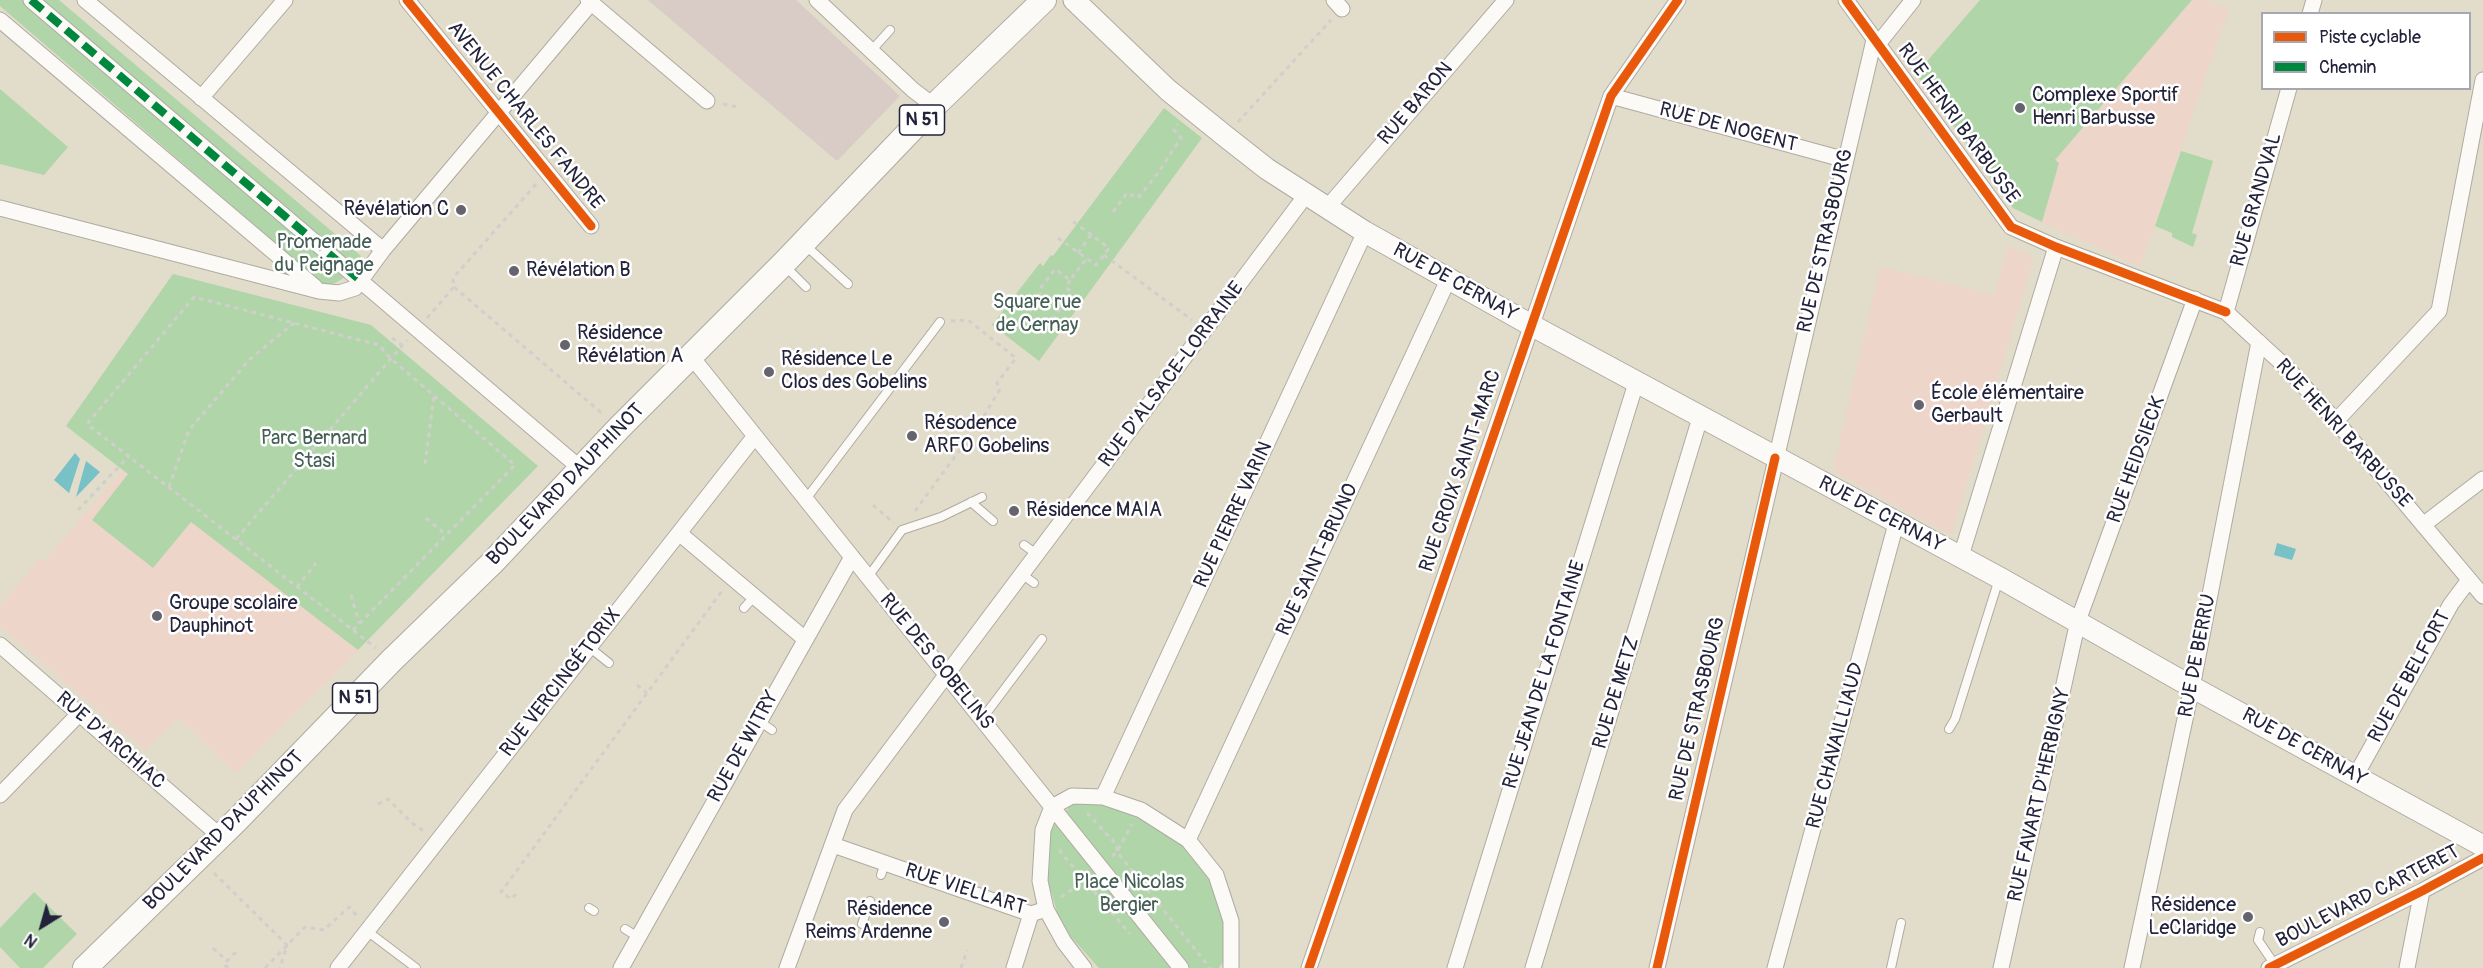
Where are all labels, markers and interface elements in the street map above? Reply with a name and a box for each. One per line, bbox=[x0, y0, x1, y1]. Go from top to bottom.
legend bbox=[2261, 12, 2471, 90]
street label: AVENUE CHARLES FANDRE bbox=[442, 17, 608, 215]
text: Piste cyclable bbox=[2319, 26, 2421, 49]
street label: RUE HENRI BARBUSSE bbox=[1892, 39, 2024, 209]
text: Chemin bbox=[2319, 56, 2376, 79]
street label: RUE BARON bbox=[1374, 58, 1458, 150]
place label: Complexe Sportif Henri Barbusse bbox=[2032, 84, 2179, 131]
street label: RUE DE NOGENT bbox=[1656, 98, 1800, 158]
marker: Complexe Sportif Henri Barbusse bbox=[2013, 101, 2027, 115]
road number: N 51 bbox=[900, 105, 944, 135]
street label: RUE GRANDVAL bbox=[2226, 130, 2288, 270]
street label: RUE DE STRASBOURG bbox=[1793, 147, 1859, 335]
place label: Révélation C bbox=[344, 198, 449, 222]
marker: Révélation C bbox=[454, 203, 468, 217]
park label: Promenade du Peignage bbox=[274, 231, 374, 278]
street label: RUE DE CERNAY bbox=[1388, 239, 1522, 327]
place label: Révélation B bbox=[526, 259, 630, 283]
marker: Révélation B bbox=[507, 264, 521, 278]
street label: RUE D'ALSACE-LORRAINE bbox=[1094, 278, 1250, 472]
park label: Square rue de Cernay bbox=[993, 291, 1081, 338]
place label: Résidence Révélation A bbox=[577, 322, 683, 369]
marker: Résidence Révélation A bbox=[558, 338, 572, 352]
place label: Résidence Le Clos des Gobelins bbox=[781, 348, 927, 395]
street label: RUE HENRI BARBUSSE bbox=[2270, 355, 2416, 513]
marker: Résidence Le Clos des Gobelins bbox=[762, 365, 776, 379]
street label: RUE CROIX SAINT-MARC bbox=[1415, 367, 1507, 575]
place label: École élémentaire Gerbault bbox=[1931, 382, 2084, 429]
street label: RUE HEIDSIECK bbox=[2103, 393, 2171, 527]
marker: École élémentaire Gerbault bbox=[1912, 398, 1926, 412]
street label: BOULEVARD DAUPHINOT bbox=[482, 399, 650, 571]
place label: Résodence ARFO Gobelins bbox=[924, 412, 1049, 459]
park label: Parc Bernard Stasi bbox=[261, 427, 367, 474]
marker: Résodence ARFO Gobelins bbox=[905, 429, 919, 443]
street label: RUE PIERRE VARIN bbox=[1190, 438, 1278, 592]
street label: RUE DE CERNAY bbox=[1814, 472, 1948, 558]
street label: RUE SAINT-BRUNO bbox=[1272, 480, 1364, 640]
place label: Résidence MAIA bbox=[1026, 499, 1162, 523]
marker: Résidence MAIA bbox=[1007, 504, 1021, 518]
street label: RUE JEAN DE LA FONTAINE bbox=[1499, 558, 1591, 792]
street label: RUE DES GOBELINS bbox=[874, 589, 998, 735]
place label: Groupe scolaire Dauphinot bbox=[169, 592, 297, 639]
street label: RUE DE BERRU bbox=[2174, 592, 2222, 720]
street label: RUE VERCINGÉTORIX bbox=[496, 604, 626, 762]
street label: RUE DE BELFORT bbox=[2364, 607, 2456, 747]
marker: Groupe scolaire Dauphinot bbox=[150, 609, 164, 623]
street label: RUE DE STRASBOURG bbox=[1665, 615, 1731, 803]
street label: RUE DE METZ bbox=[1589, 634, 1645, 752]
street label: RUE CHAVAILLIAUD bbox=[1802, 660, 1870, 832]
road number: N 51 bbox=[332, 683, 378, 713]
street label: RUE FAVART D'HERBIGNY bbox=[2004, 686, 2076, 904]
street label: RUE D'ARCHIAC bbox=[51, 687, 169, 795]
street label: RUE DE WITRY bbox=[703, 687, 785, 807]
street label: RUE DE CERNAY bbox=[2237, 704, 2371, 792]
street label: BOULEVARD DAUPHINOT bbox=[139, 746, 309, 916]
street label: BOULEVARD CARTERET bbox=[2272, 840, 2464, 954]
street label: RUE VIELLART bbox=[901, 859, 1029, 921]
park label: Place Nicolas Bergier bbox=[1074, 871, 1184, 918]
place label: Résidence LeClaridge bbox=[2148, 894, 2236, 941]
north arrow bbox=[12, 896, 72, 956]
place label: Résidence Reims Ardenne bbox=[805, 898, 932, 945]
marker: Résidence LeClaridge bbox=[2241, 910, 2255, 924]
marker: Résidence Reims Ardenne bbox=[937, 915, 951, 929]
text: N bbox=[21, 929, 42, 952]

